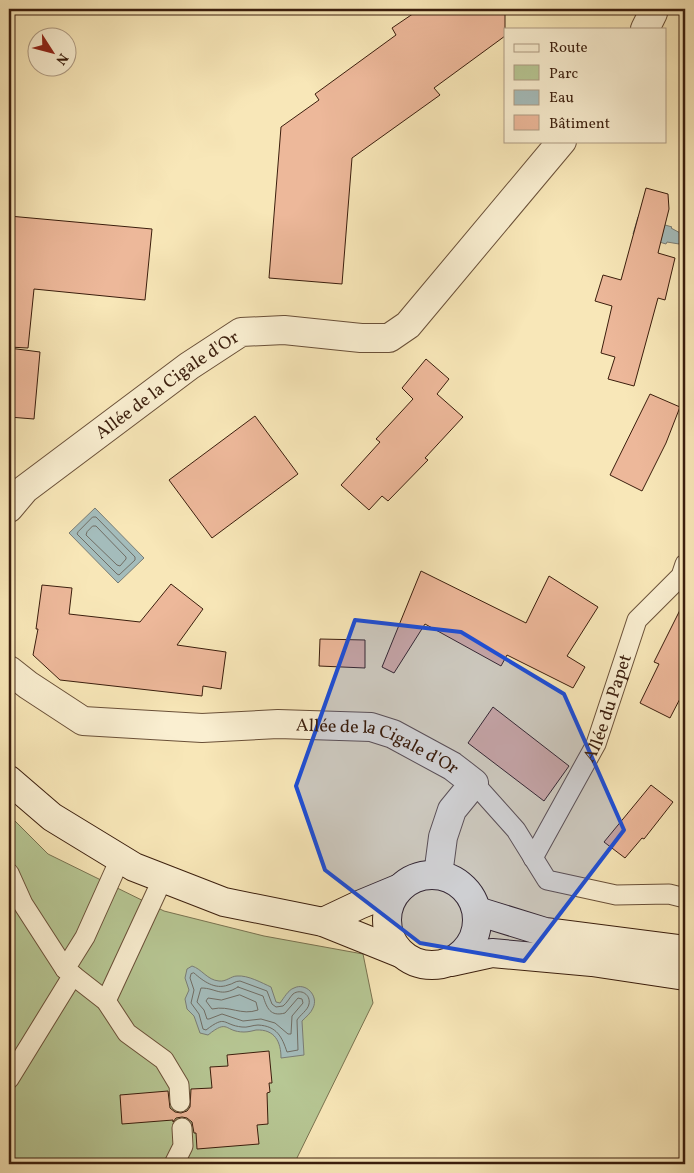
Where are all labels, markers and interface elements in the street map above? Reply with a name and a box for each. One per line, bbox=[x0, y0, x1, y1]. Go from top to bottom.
north arrow bbox=[28, 28, 78, 78]
legend bbox=[504, 28, 666, 142]
text: Route bbox=[549, 38, 588, 59]
text: N bbox=[51, 49, 72, 68]
text: Parc bbox=[549, 64, 578, 85]
text: Eau bbox=[549, 88, 574, 109]
text: Bâtiment bbox=[549, 114, 610, 135]
street label: Allée de la Cigale d'Or bbox=[91, 325, 245, 446]
street label: Allée du Papet bbox=[577, 651, 639, 767]
street label: Allée de la Cigale d'Or bbox=[295, 714, 464, 781]

